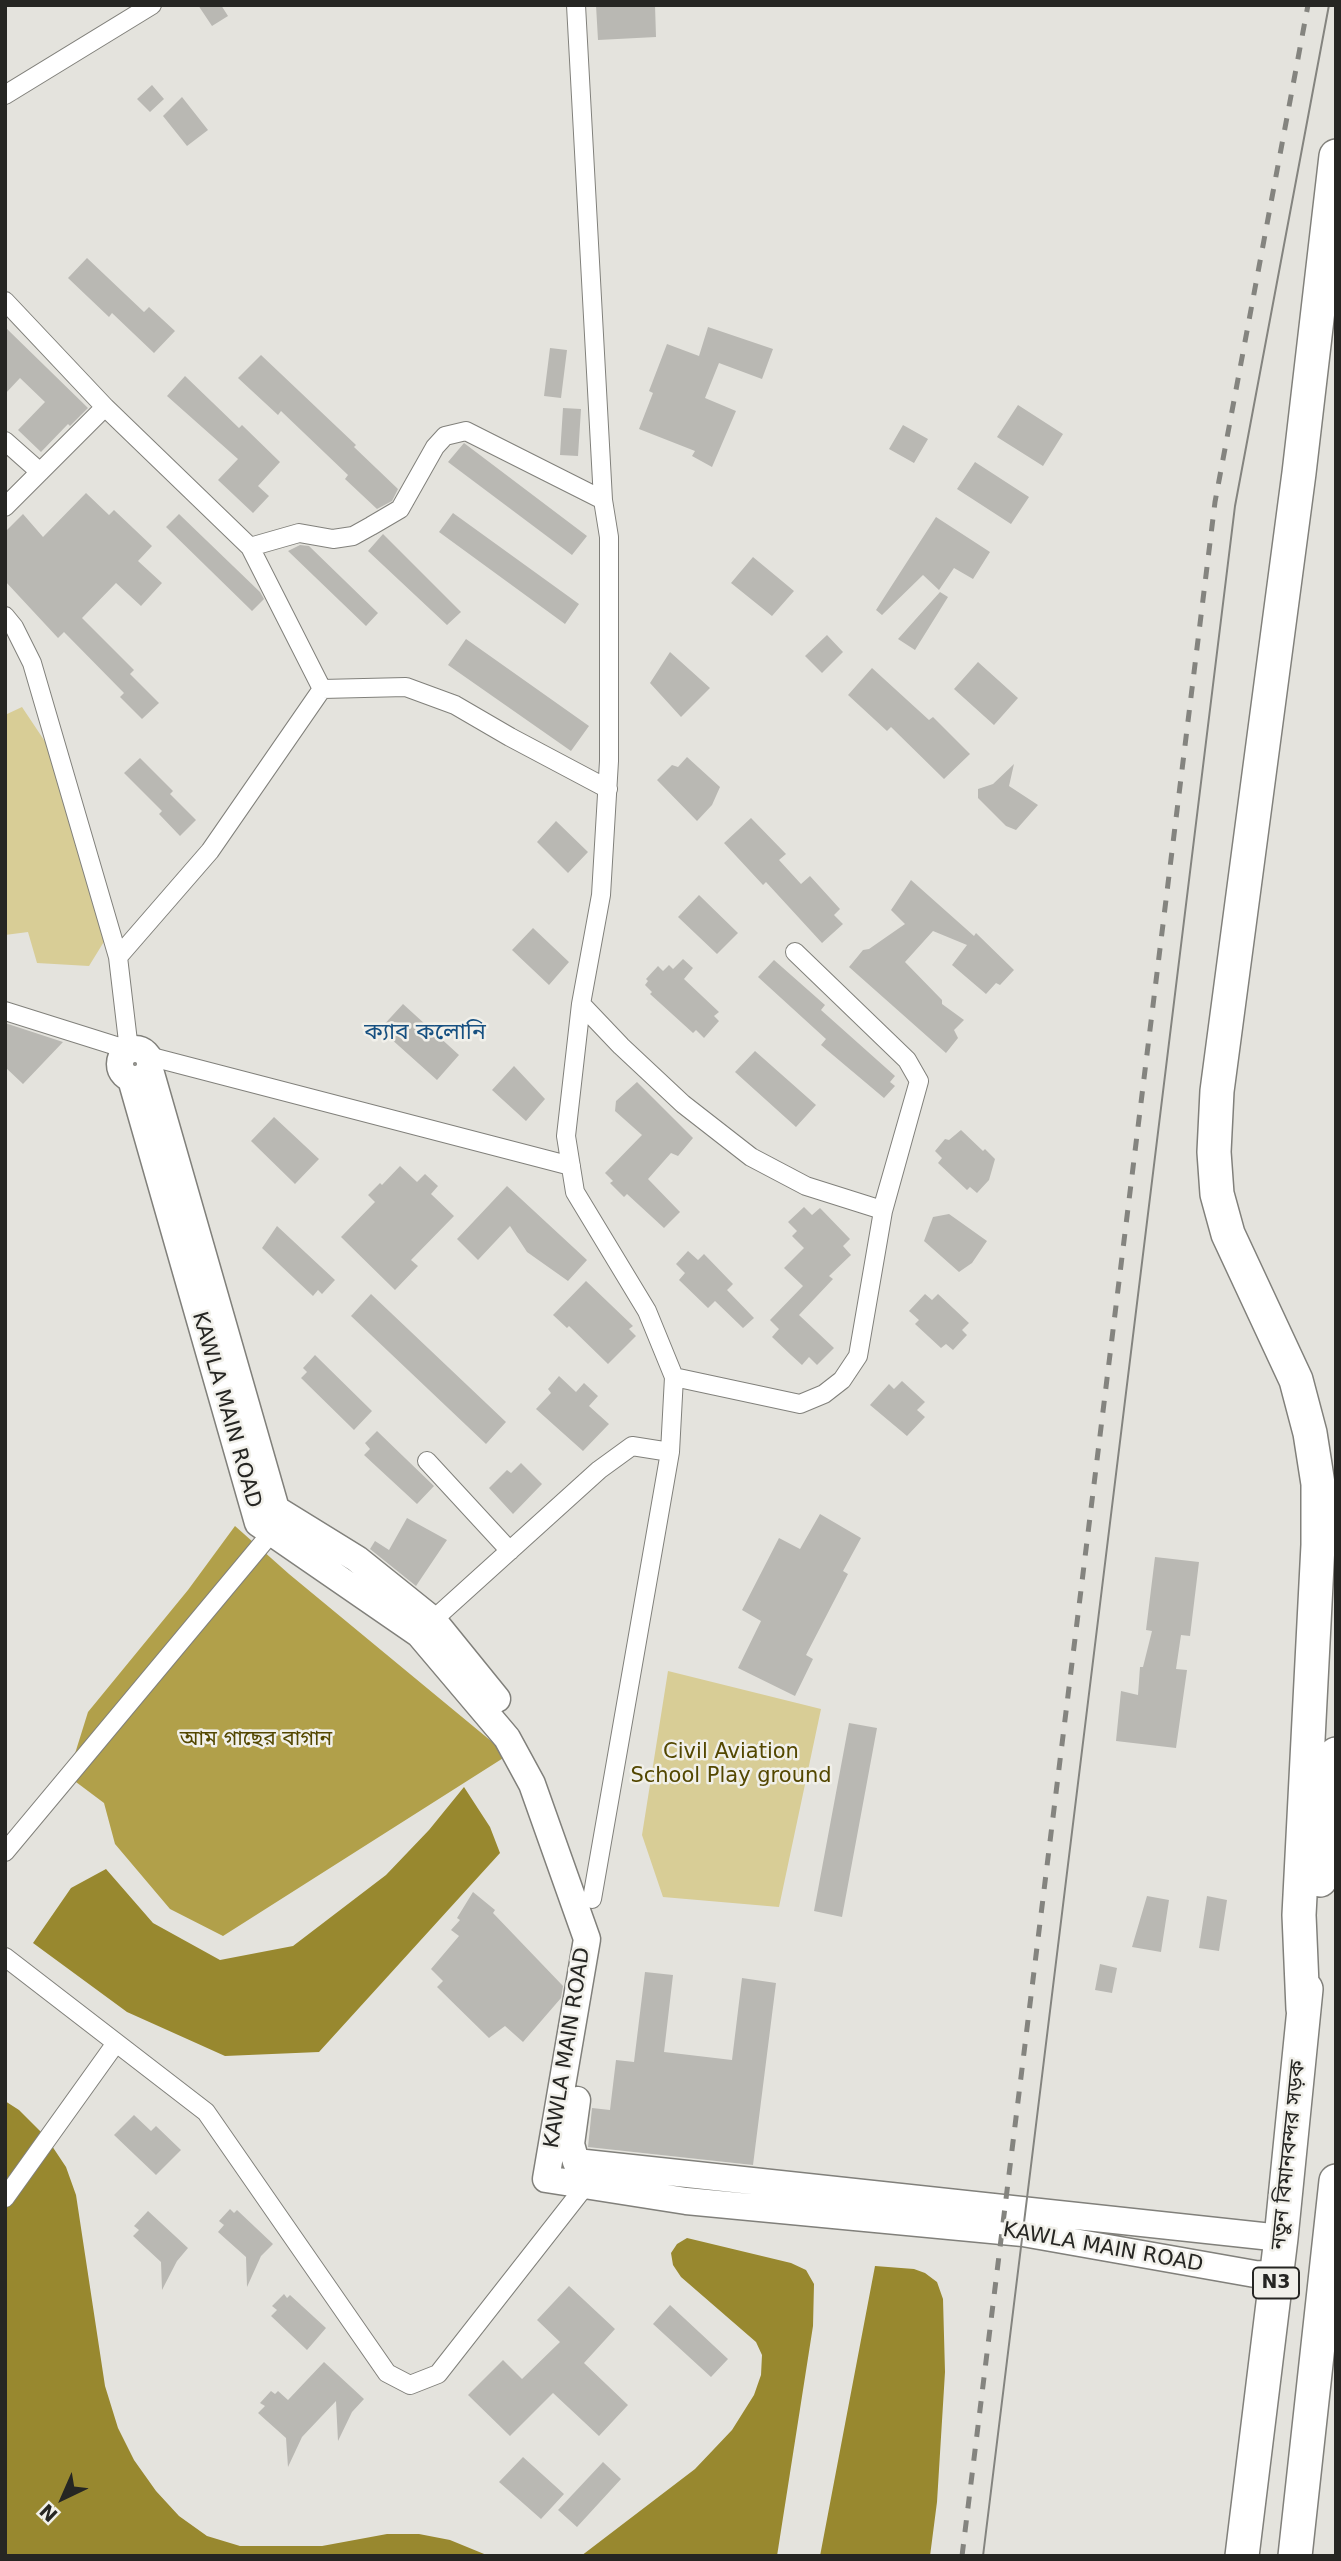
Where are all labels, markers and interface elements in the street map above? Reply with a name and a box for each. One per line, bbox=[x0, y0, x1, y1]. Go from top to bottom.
district label: ক্যাব কলোনি bbox=[364, 1019, 486, 1047]
street label: KAWLA MAIN ROAD bbox=[186, 1309, 266, 1511]
park label: আম গাছের বাগান bbox=[180, 1727, 332, 1753]
park label: Civil Aviation School Play ground bbox=[630, 1740, 832, 1790]
street label: KAWLA MAIN ROAD bbox=[540, 1946, 596, 2150]
street label: নতুন বিমানবন্দর সড়ক bbox=[1267, 2059, 1311, 2251]
street label: KAWLA MAIN ROAD bbox=[1001, 2218, 1205, 2278]
road number: N3 bbox=[1253, 2268, 1299, 2298]
north arrow bbox=[28, 2463, 98, 2533]
text: N bbox=[35, 2500, 62, 2527]

